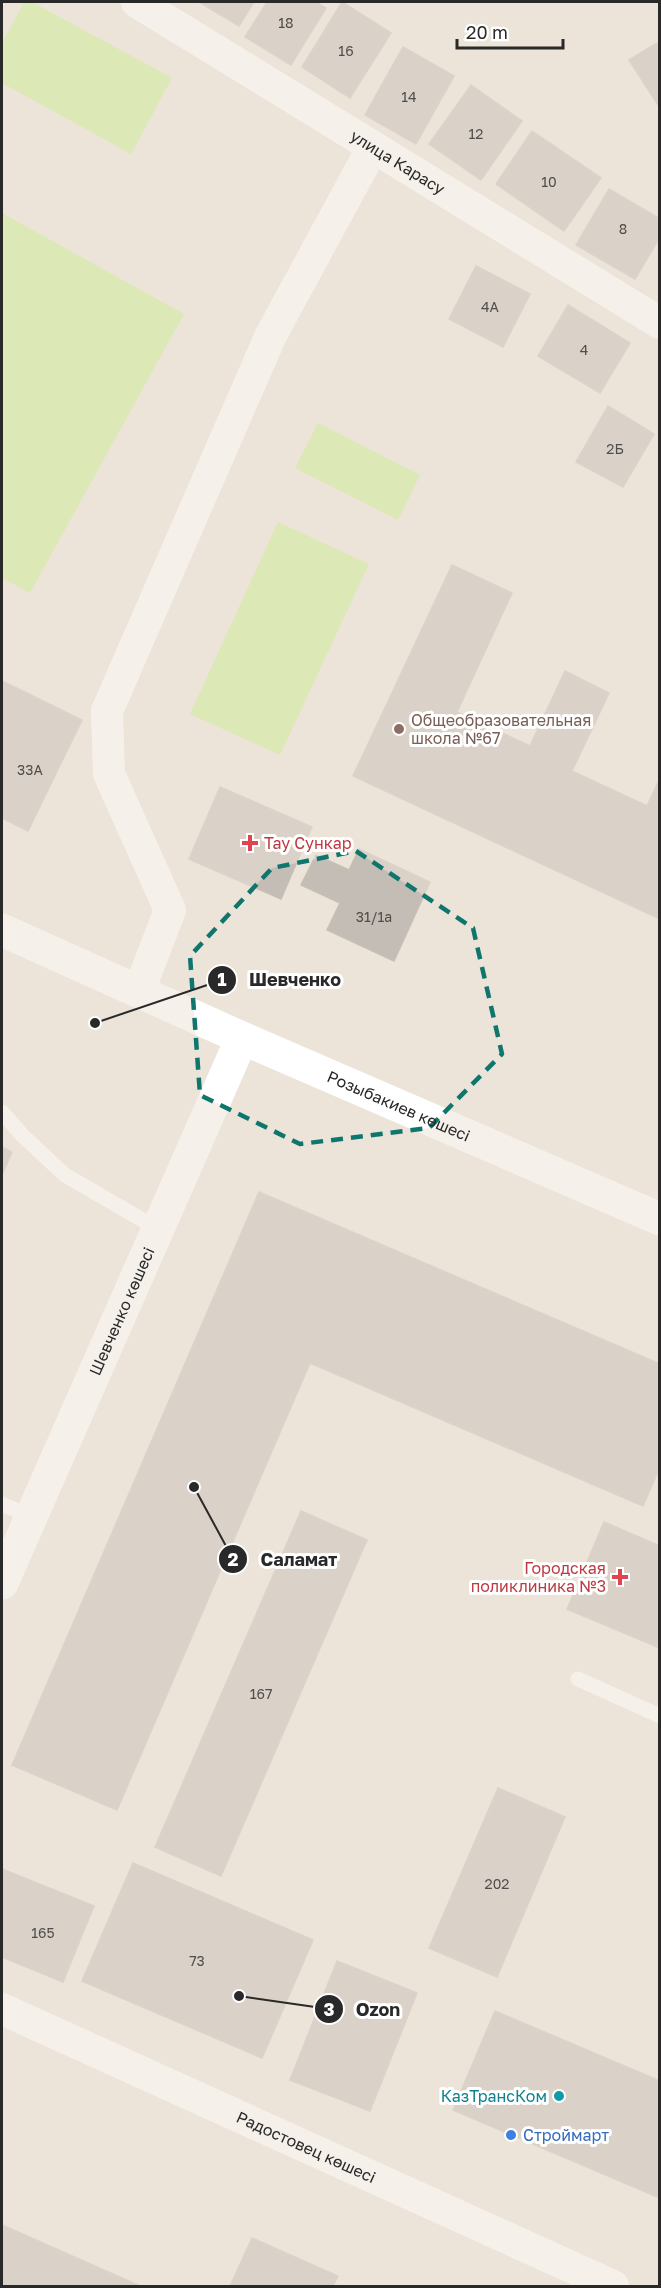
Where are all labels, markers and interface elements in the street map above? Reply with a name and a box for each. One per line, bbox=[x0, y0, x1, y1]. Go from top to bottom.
scale bar bbox=[457, 12, 564, 50]
house number: 18 bbox=[278, 14, 294, 31]
text: 20 m bbox=[466, 21, 508, 43]
house number: 16 bbox=[338, 42, 354, 59]
house number: 14 bbox=[401, 88, 417, 105]
street label: улица Карасу bbox=[347, 125, 449, 199]
house number: 12 bbox=[469, 125, 483, 142]
house number: 10 bbox=[541, 173, 557, 190]
house number: 8 bbox=[619, 220, 627, 237]
house number: 4А bbox=[481, 298, 500, 315]
house number: 4 bbox=[580, 341, 588, 358]
house number: 2Б bbox=[606, 440, 624, 457]
place label: Общеобразовательная школа №67 bbox=[411, 710, 591, 748]
marker: Общеобразовательная школа №67 bbox=[392, 722, 406, 736]
house number: 33А bbox=[17, 761, 43, 778]
place label: Тау Сункар bbox=[264, 833, 352, 853]
marker: Тау Сункар bbox=[241, 834, 259, 852]
house number: 31/1а bbox=[356, 908, 392, 925]
callout: Шевченко bbox=[207, 962, 353, 998]
text: 1 bbox=[217, 968, 227, 990]
text: Шевченко bbox=[249, 968, 341, 990]
street label: Розыбакиев көшесі bbox=[324, 1066, 473, 1146]
street label: Шевченко көшесі bbox=[85, 1244, 159, 1378]
callout: Саламат bbox=[218, 1541, 349, 1577]
text: 2 bbox=[228, 1548, 239, 1570]
text: Саламат bbox=[261, 1548, 337, 1570]
place label: Городская поликлиника №3 bbox=[471, 1558, 606, 1596]
marker: Городская поликлиника №3 bbox=[611, 1568, 629, 1586]
house number: 167 bbox=[250, 1685, 272, 1702]
house number: 202 bbox=[485, 1875, 509, 1892]
house number: 165 bbox=[31, 1924, 55, 1941]
house number: 73 bbox=[189, 1952, 205, 1969]
callout: Ozon bbox=[314, 1991, 412, 2027]
text: 3 bbox=[324, 1998, 335, 2020]
text: Ozon bbox=[356, 1998, 400, 2020]
place label: КазТрансКом bbox=[441, 2086, 547, 2106]
marker: КазТрансКом bbox=[552, 2089, 566, 2103]
street label: Радостовец көшесі bbox=[233, 2107, 379, 2187]
place label: Строймарт bbox=[523, 2125, 609, 2145]
marker: Строймарт bbox=[504, 2128, 518, 2142]

